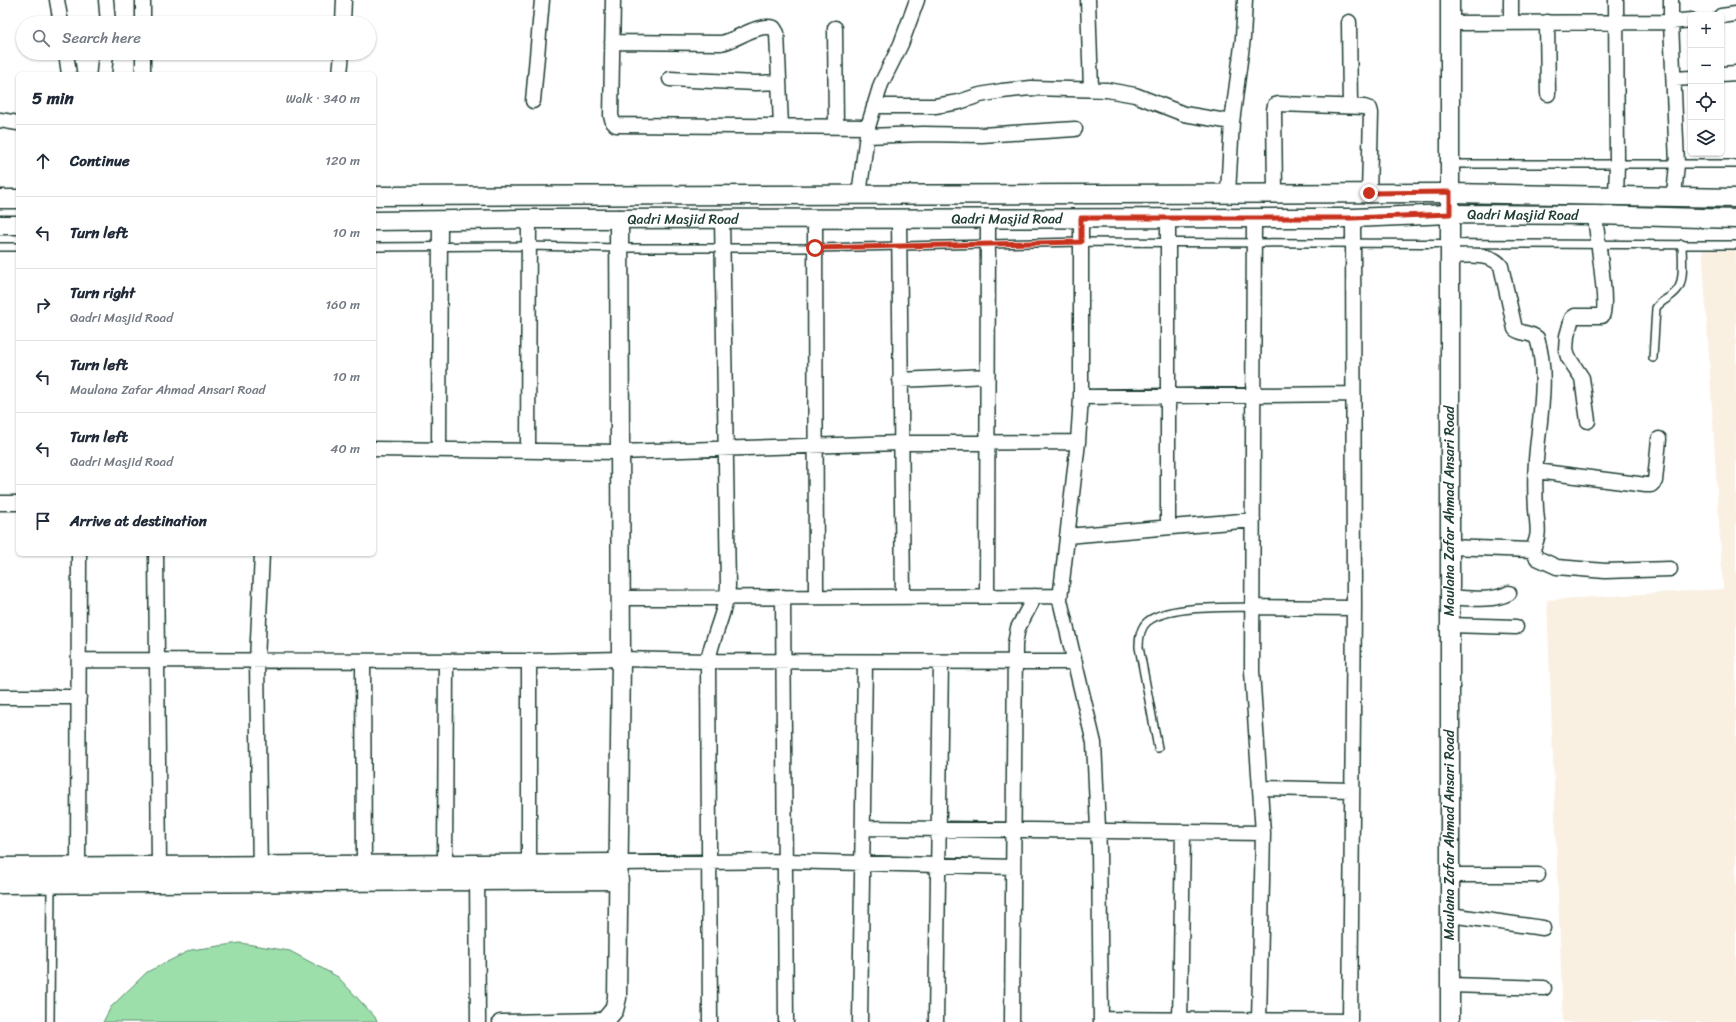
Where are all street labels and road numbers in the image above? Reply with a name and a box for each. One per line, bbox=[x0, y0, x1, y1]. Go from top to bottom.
street label: Qadri Masjid Road bbox=[1467, 202, 1580, 228]
street label: Qadri Masjid Road bbox=[951, 206, 1064, 231]
street label: Qadri Masjid Road bbox=[627, 207, 740, 232]
street label: Maulana Zafar Ahmad Ansari Road bbox=[1437, 404, 1462, 616]
street label: Maulana Zafar Ahmad Ansari Road bbox=[1437, 728, 1462, 940]

